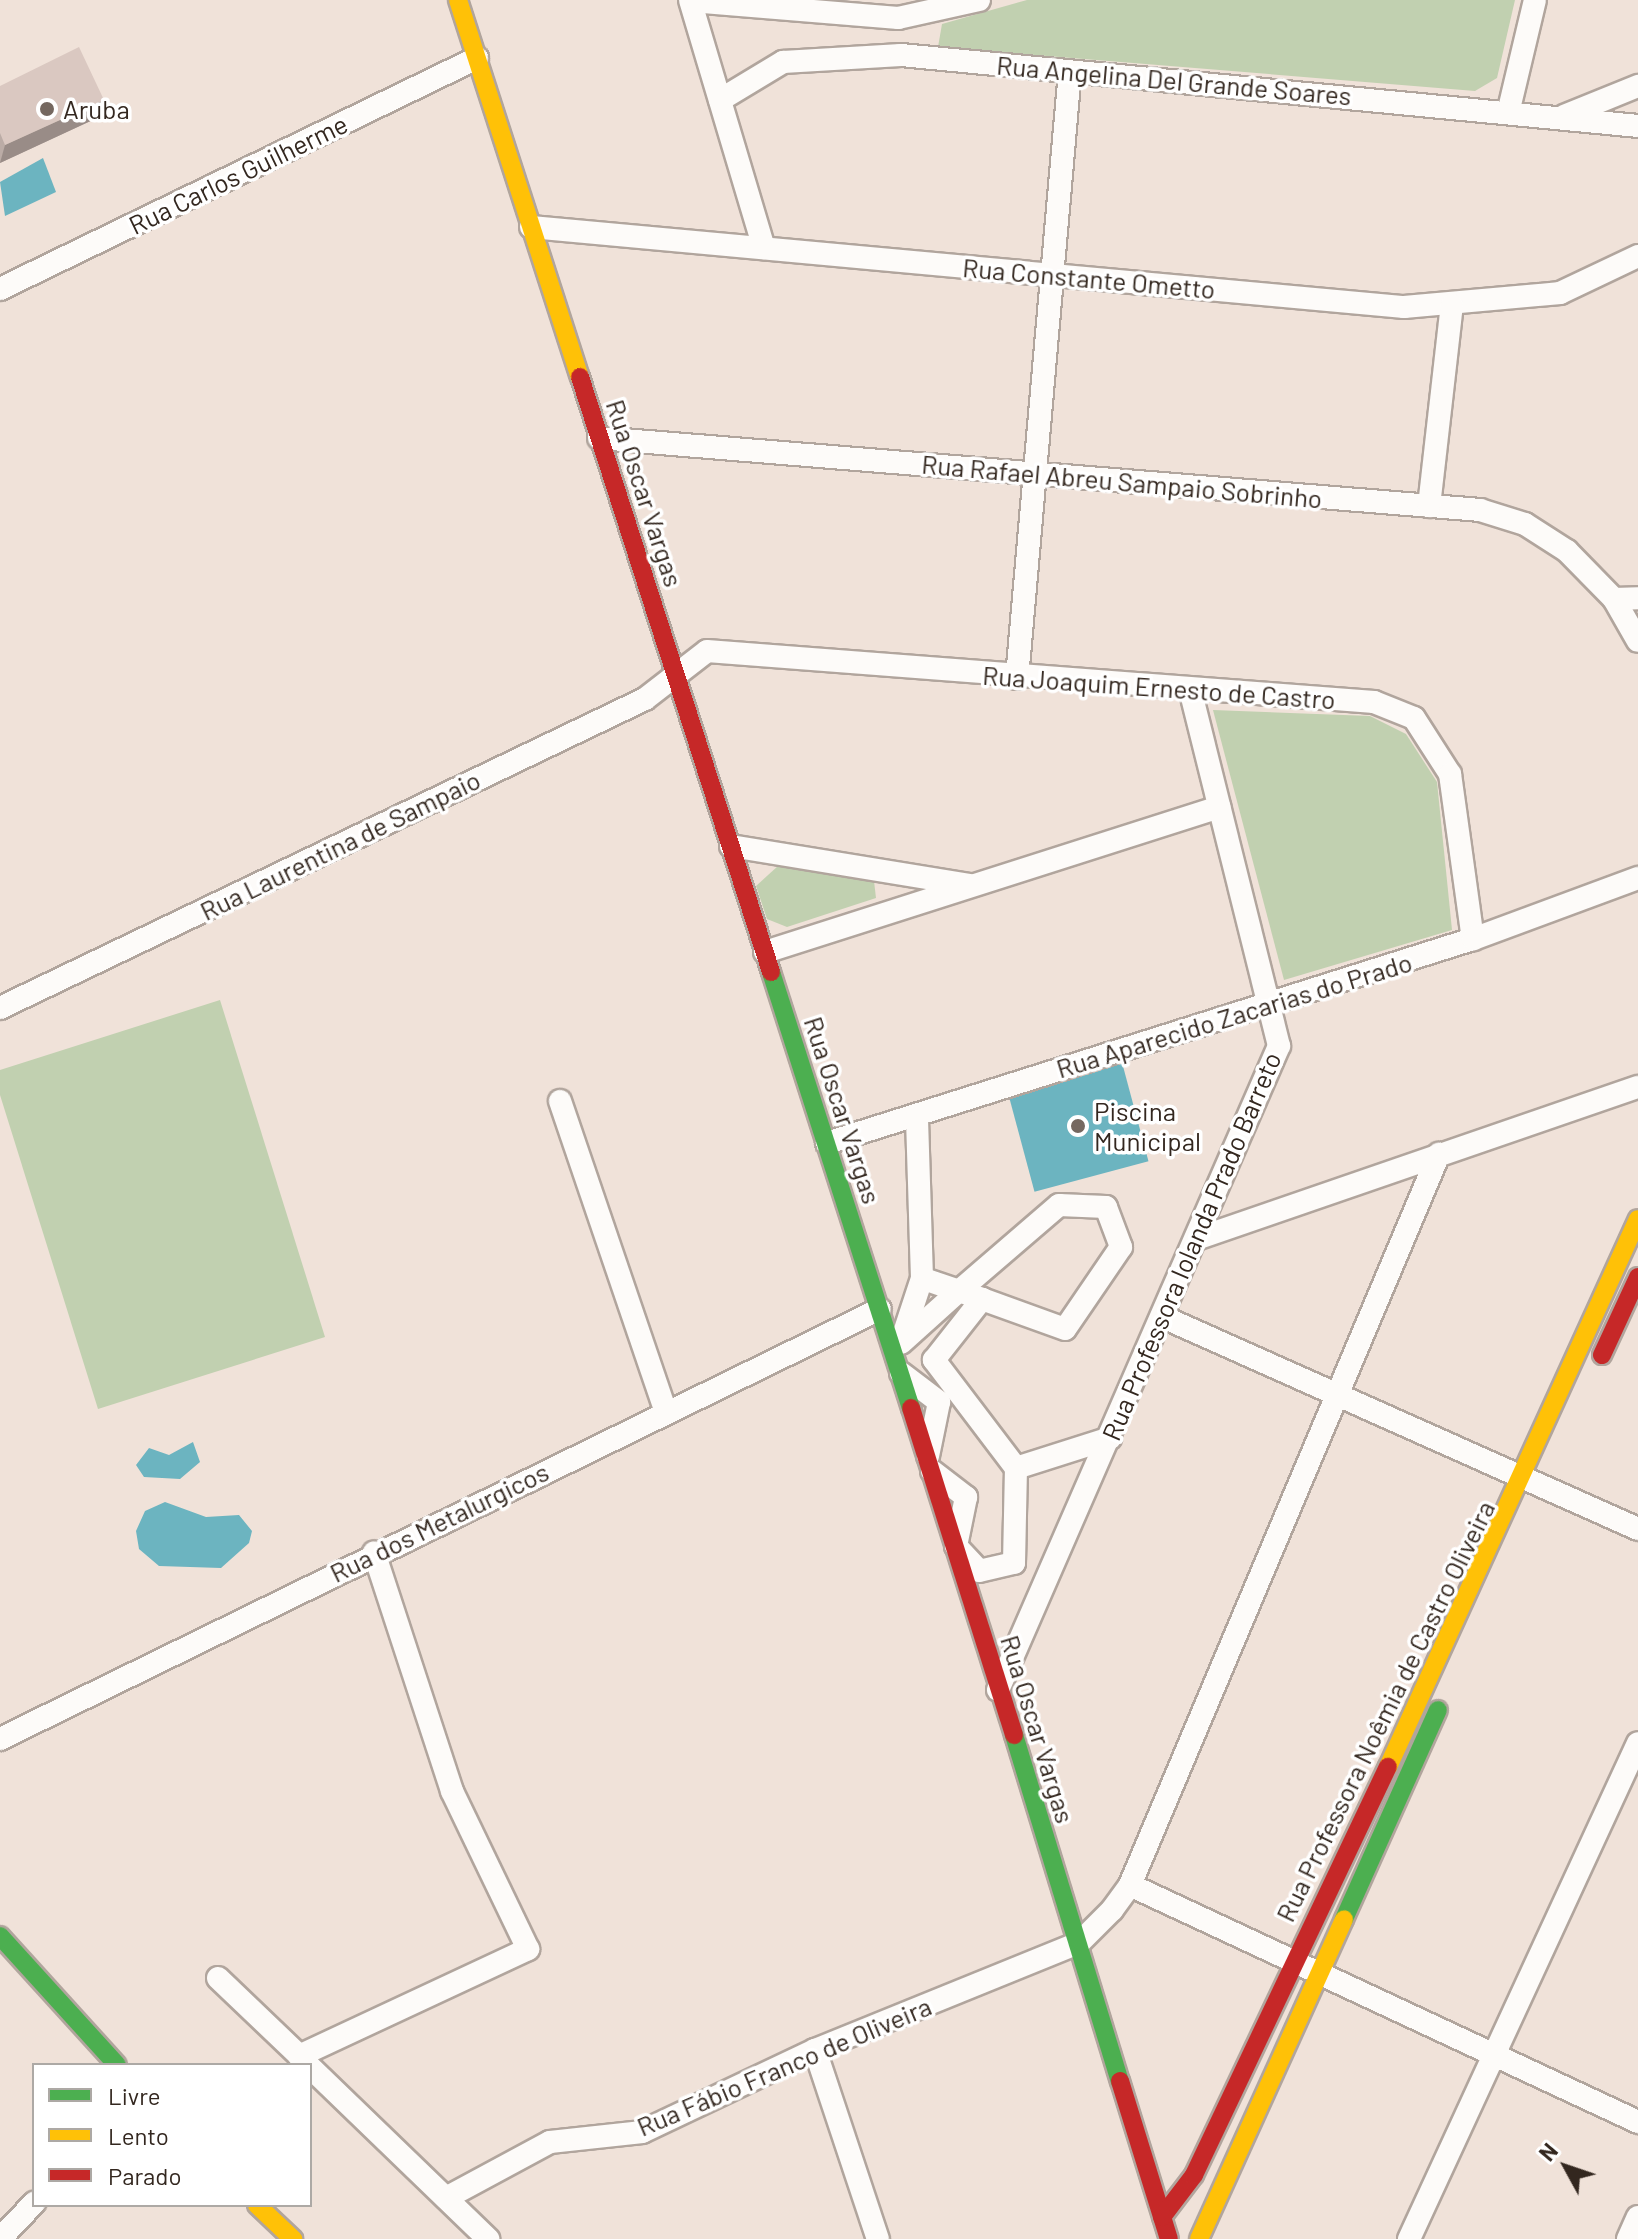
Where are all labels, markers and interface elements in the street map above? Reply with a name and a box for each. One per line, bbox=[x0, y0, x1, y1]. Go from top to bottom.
street label: Rua Angelina Del Grande Soares bbox=[995, 49, 1353, 111]
place label: Aruba bbox=[63, 93, 130, 125]
marker: Aruba bbox=[38, 100, 56, 118]
street label: Rua Carlos Guilherme bbox=[124, 108, 352, 240]
street label: Rua Constante Ometto bbox=[961, 251, 1217, 305]
street label: Rua Oscar Vargas bbox=[600, 396, 690, 590]
street label: Rua Rafael Abreu Sampaio Sobrinho bbox=[920, 448, 1324, 514]
street label: Rua Joaquim Ernesto de Castro bbox=[982, 659, 1336, 715]
street label: Rua Laurentina de Sampaio bbox=[195, 764, 485, 926]
street label: Rua Aparecido Zacarias do Prado bbox=[1052, 946, 1416, 1084]
street label: Rua Oscar Vargas bbox=[798, 1013, 888, 1207]
street label: Rua Professora Iolanda Prado Barreto bbox=[1095, 1047, 1287, 1445]
place label: Piscina Municipal bbox=[1094, 1095, 1201, 1156]
marker: Piscina Municipal bbox=[1069, 1117, 1087, 1135]
street label: Rua dos Metalurgicos bbox=[325, 1456, 553, 1588]
street label: Rua Professora Noêmia de Castro Oliveira bbox=[1269, 1496, 1501, 1926]
street label: Rua Oscar Vargas bbox=[995, 1631, 1081, 1827]
street label: Rua Fábio Franco de Oliveira bbox=[632, 1990, 936, 2142]
legend bbox=[32, 2063, 312, 2207]
text: Livre bbox=[108, 2081, 161, 2110]
text: Lento bbox=[108, 2121, 169, 2150]
north arrow bbox=[1526, 2127, 1606, 2207]
text: N bbox=[1533, 2138, 1562, 2166]
text: Parado bbox=[108, 2161, 182, 2190]

